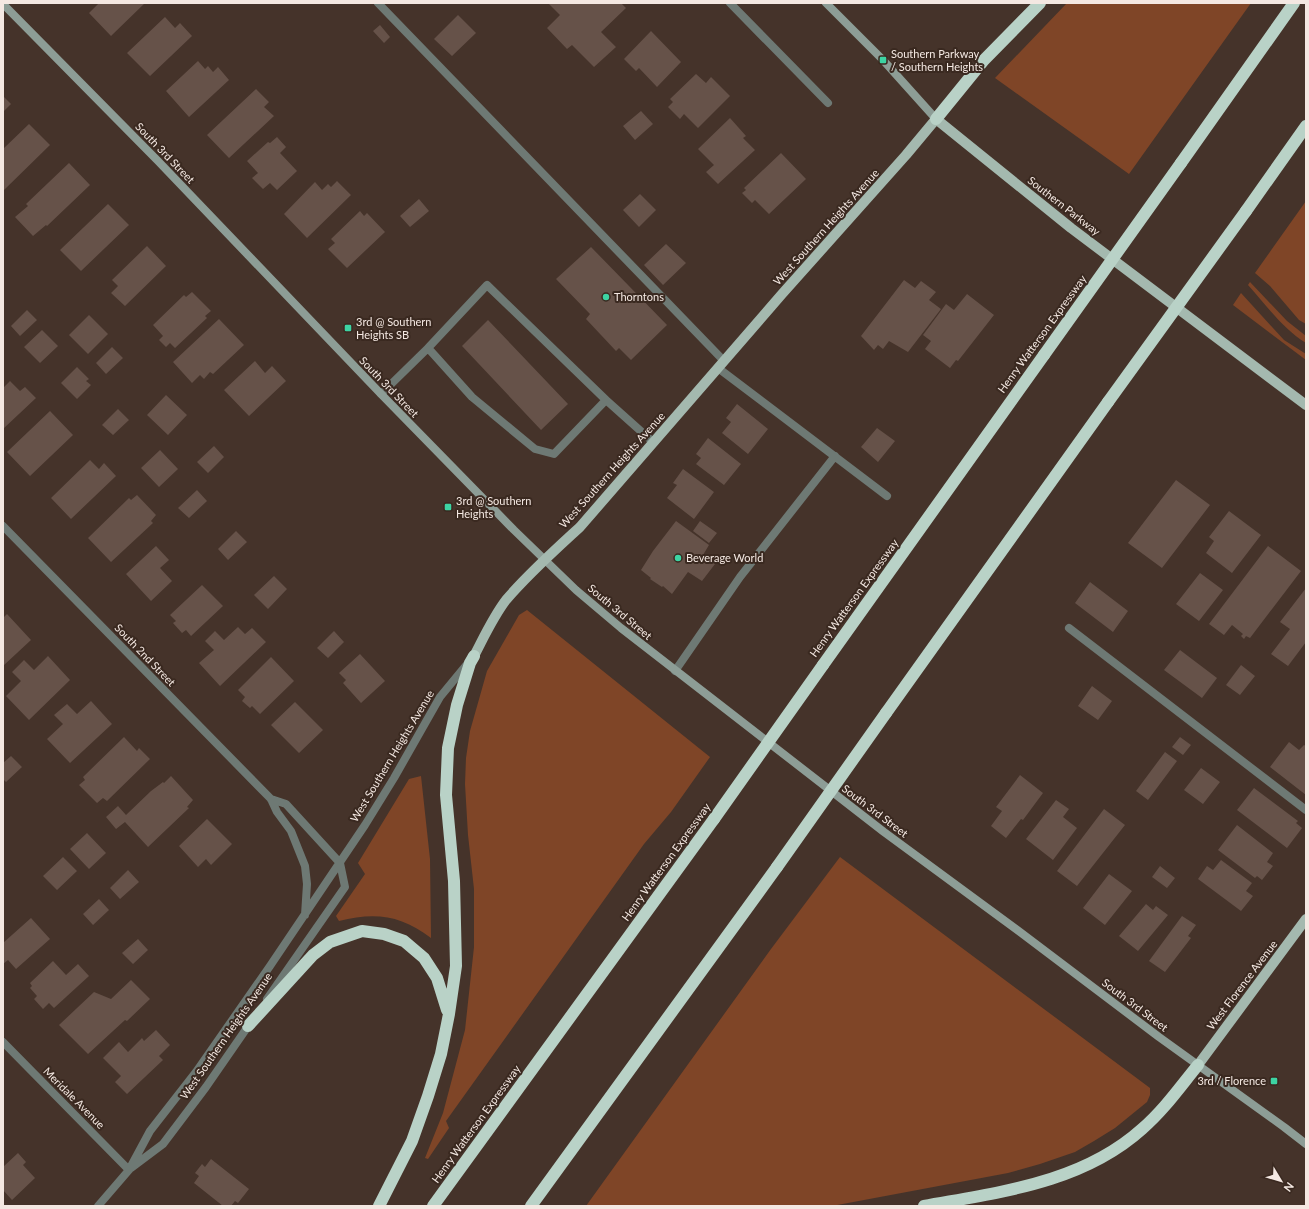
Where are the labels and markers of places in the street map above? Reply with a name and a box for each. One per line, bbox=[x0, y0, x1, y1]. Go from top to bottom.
place label: Southern Parkway / Southern Heights bbox=[891, 47, 983, 73]
marker: Southern Parkway / Southern Heights bbox=[878, 55, 888, 65]
place label: Thorntons bbox=[614, 290, 664, 303]
marker: Thorntons bbox=[601, 292, 611, 302]
place label: 3rd @ Southern Heights SB bbox=[356, 315, 432, 341]
marker: 3rd @ Southern Heights SB bbox=[343, 323, 353, 333]
place label: 3rd @ Southern Heights bbox=[456, 494, 532, 520]
marker: 3rd @ Southern Heights bbox=[443, 502, 453, 512]
place label: Beverage World bbox=[686, 551, 763, 564]
marker: Beverage World bbox=[673, 553, 683, 563]
place label: 3rd / Florence bbox=[1197, 1074, 1266, 1087]
marker: 3rd / Florence bbox=[1269, 1076, 1279, 1086]

